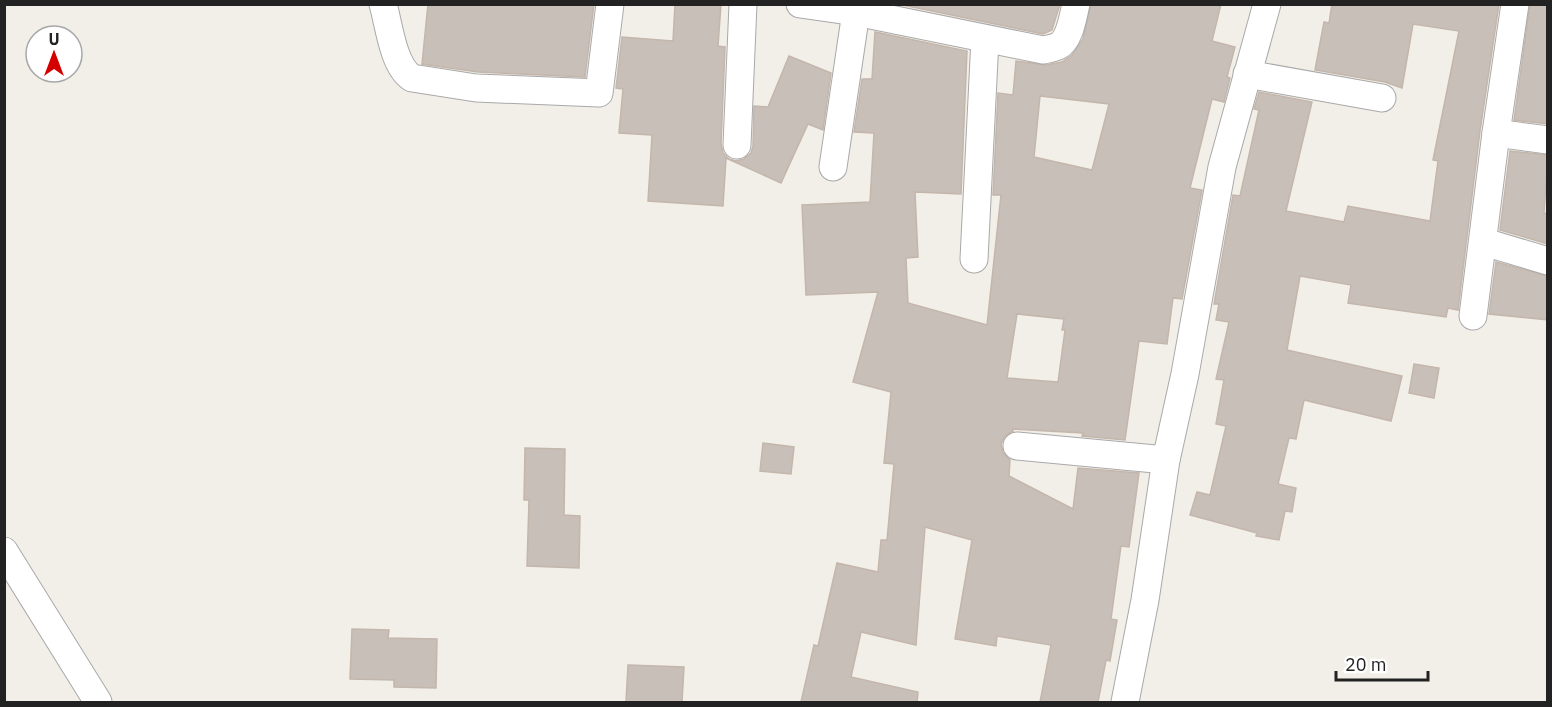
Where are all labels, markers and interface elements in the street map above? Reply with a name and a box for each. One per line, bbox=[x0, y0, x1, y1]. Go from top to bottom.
north arrow bbox=[24, 24, 84, 84]
text: U bbox=[48, 29, 60, 49]
scale bar bbox=[1336, 644, 1428, 682]
text: 20 m bbox=[1345, 653, 1387, 676]

